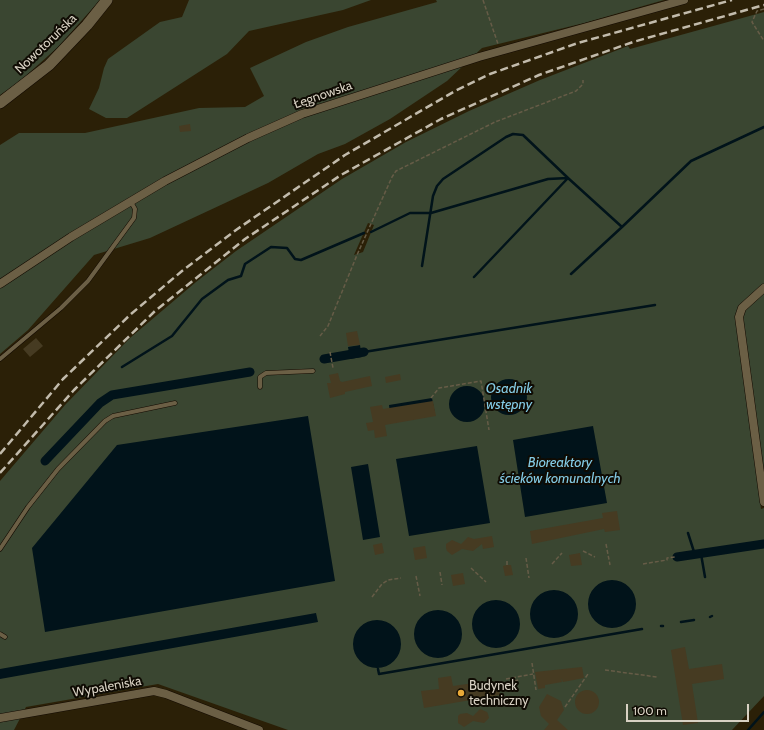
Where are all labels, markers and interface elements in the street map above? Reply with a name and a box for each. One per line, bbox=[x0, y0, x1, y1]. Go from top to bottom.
street label: Nowotoruńska bbox=[12, 11, 80, 77]
street label: Łęgnowska bbox=[292, 78, 354, 112]
water label: Osadnik wstępny bbox=[486, 381, 532, 414]
water label: Bioreaktory ścieków komunalnych bbox=[499, 455, 621, 488]
street label: Wypaleniska bbox=[72, 673, 142, 701]
place label: Budynek techniczny bbox=[469, 678, 529, 709]
marker: Budynek techniczny bbox=[456, 688, 466, 698]
scale bar bbox=[628, 696, 751, 722]
text: 100 m bbox=[633, 703, 667, 718]

